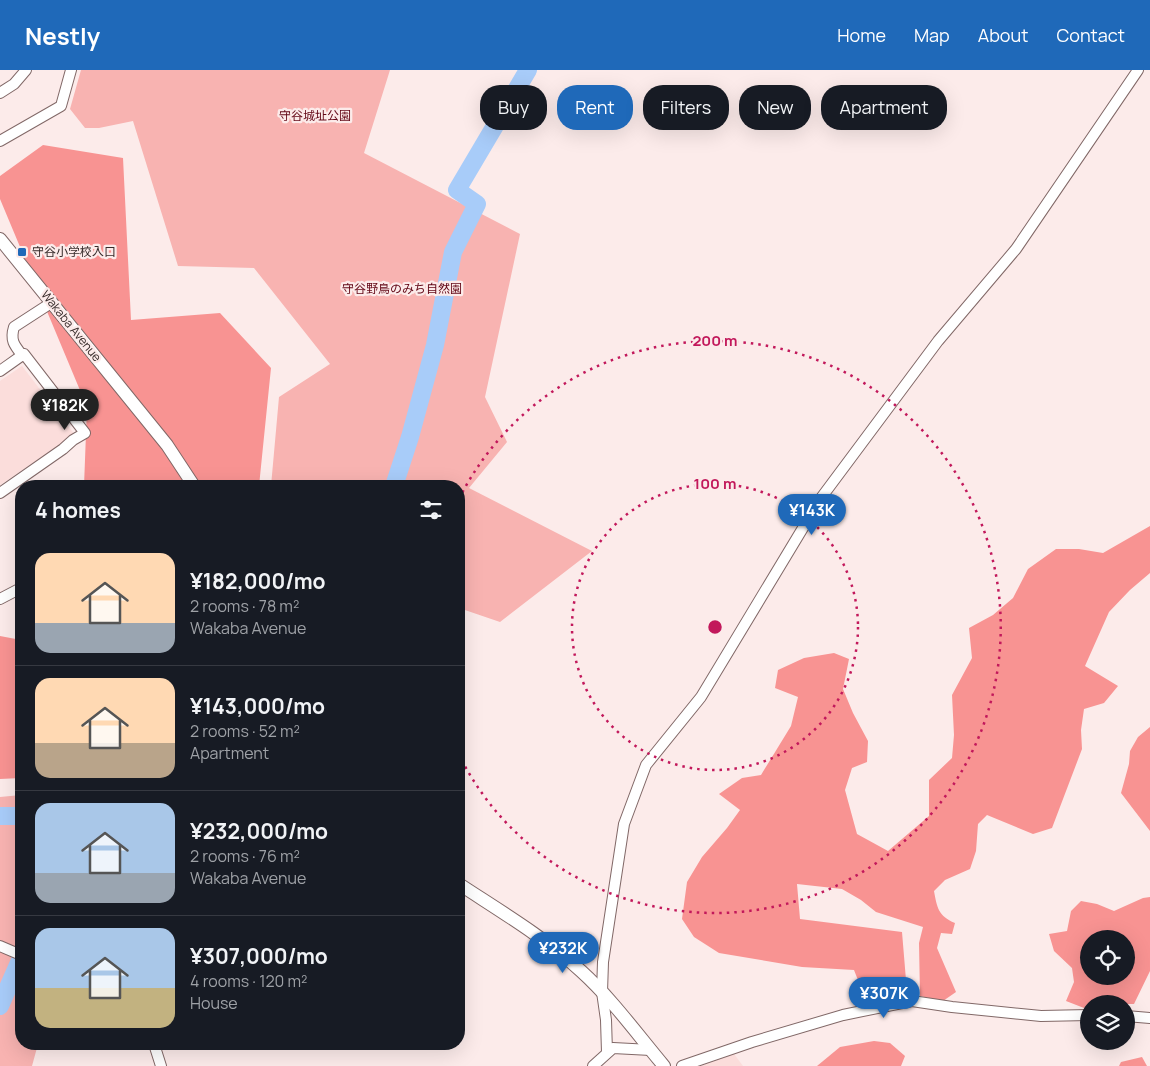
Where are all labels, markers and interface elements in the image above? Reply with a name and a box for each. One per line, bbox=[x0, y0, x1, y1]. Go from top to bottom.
text: Nestly bbox=[25, 19, 100, 52]
text: Home bbox=[837, 23, 886, 47]
text: Map bbox=[914, 23, 950, 47]
text: About bbox=[978, 23, 1028, 47]
text: Contact bbox=[1056, 23, 1125, 47]
chip: Buy bbox=[480, 85, 547, 130]
chip: Rent bbox=[557, 85, 633, 130]
chip: Filters bbox=[643, 85, 729, 130]
chip: New bbox=[739, 85, 811, 130]
chip: Apartment bbox=[821, 85, 947, 130]
park label: 守谷城址公園 bbox=[279, 107, 351, 124]
place label: 守谷小学校入口 bbox=[32, 243, 116, 260]
marker: 守谷小学校入口 bbox=[16, 246, 28, 258]
park label: 守谷野鳥のみち自然園 bbox=[342, 280, 462, 297]
street label: Wakaba Avenue bbox=[37, 286, 105, 365]
text: 200 m bbox=[692, 330, 738, 351]
pin: ¥182K bbox=[30, 388, 100, 431]
text: ¥182K bbox=[42, 394, 88, 416]
text: 100 m bbox=[694, 473, 736, 494]
pin: ¥143K bbox=[777, 494, 847, 536]
text: 4 homes bbox=[35, 496, 121, 524]
icon: filters bbox=[417, 496, 445, 524]
text: ¥143K bbox=[789, 499, 835, 521]
text: ¥182,000/mo bbox=[190, 567, 325, 595]
icon: home bbox=[75, 573, 135, 633]
text: 2 rooms · 78 m² bbox=[190, 595, 299, 617]
text: Wakaba Avenue bbox=[190, 617, 306, 639]
centre of rings bbox=[706, 618, 724, 636]
text: ¥143,000/mo bbox=[190, 692, 325, 720]
icon: home bbox=[75, 698, 135, 758]
text: 2 rooms · 52 m² bbox=[190, 720, 300, 742]
text: Apartment bbox=[190, 742, 269, 764]
text: ¥232,000/mo bbox=[190, 817, 328, 845]
icon: home bbox=[75, 823, 135, 883]
text: 2 rooms · 76 m² bbox=[190, 845, 300, 867]
text: Wakaba Avenue bbox=[190, 867, 306, 889]
map controls bbox=[1080, 930, 1135, 1050]
button: locate bbox=[1080, 930, 1135, 985]
pin: ¥232K bbox=[528, 932, 598, 974]
text: ¥232K bbox=[539, 937, 587, 959]
text: ¥307,000/mo bbox=[190, 942, 328, 970]
icon: home bbox=[75, 948, 135, 1008]
text: 4 rooms · 120 m² bbox=[190, 970, 307, 992]
pin: ¥307K bbox=[849, 976, 919, 1019]
text: ¥307K bbox=[860, 982, 908, 1004]
text: House bbox=[190, 992, 238, 1014]
button: layers bbox=[1080, 995, 1135, 1050]

